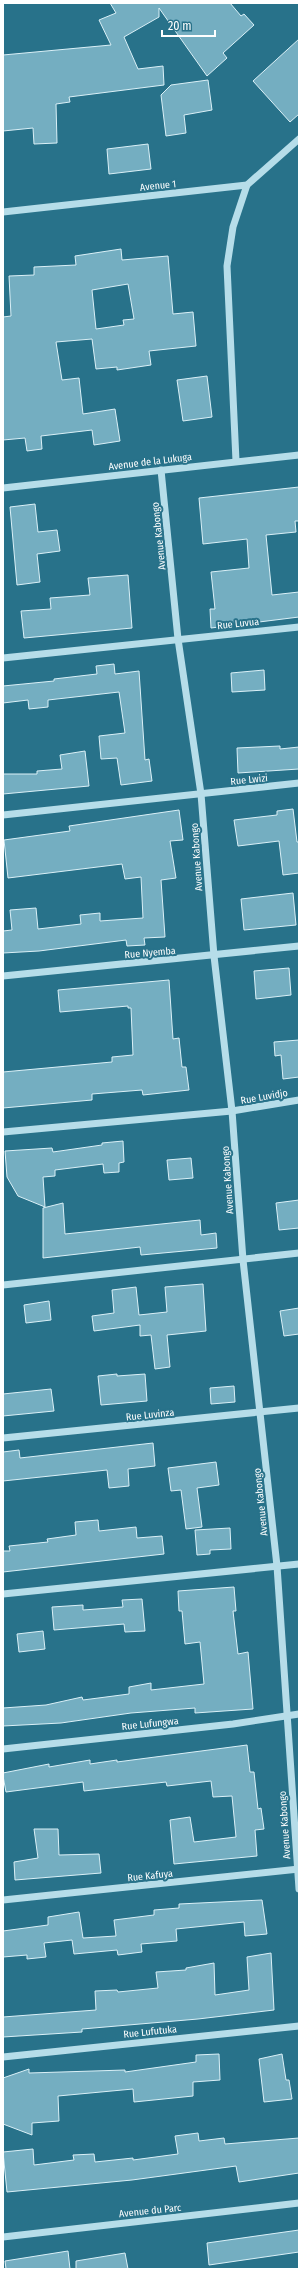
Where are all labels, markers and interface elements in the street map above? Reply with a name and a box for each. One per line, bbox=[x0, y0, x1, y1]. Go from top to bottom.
scale bar bbox=[162, 12, 215, 38]
text: 20 m bbox=[168, 19, 192, 33]
street label: Avenue 1 bbox=[139, 178, 177, 194]
street label: Avenue de la Lukuga bbox=[108, 451, 192, 473]
street label: Avenue Kabongo bbox=[149, 501, 169, 570]
street label: Rue Luvua bbox=[217, 616, 260, 632]
street label: Rue Lwizi bbox=[230, 772, 268, 788]
street label: Avenue Kabongo bbox=[189, 823, 205, 891]
street label: Rue Nyemba bbox=[124, 945, 176, 961]
street label: Rue Luvidjo bbox=[240, 1087, 289, 1107]
street label: Avenue Kabongo bbox=[220, 1146, 236, 1214]
street label: Rue Luvinza bbox=[125, 1406, 175, 1423]
street label: Avenue Kabongo bbox=[251, 1467, 271, 1536]
street label: Rue Lufungwa bbox=[121, 1715, 179, 1733]
street label: Avenue Kabongo bbox=[277, 1791, 293, 1859]
street label: Rue Kafuya bbox=[127, 1868, 174, 1884]
street label: Rue Lufutuka bbox=[123, 2023, 178, 2041]
street label: Avenue du Parc bbox=[118, 2202, 182, 2220]

